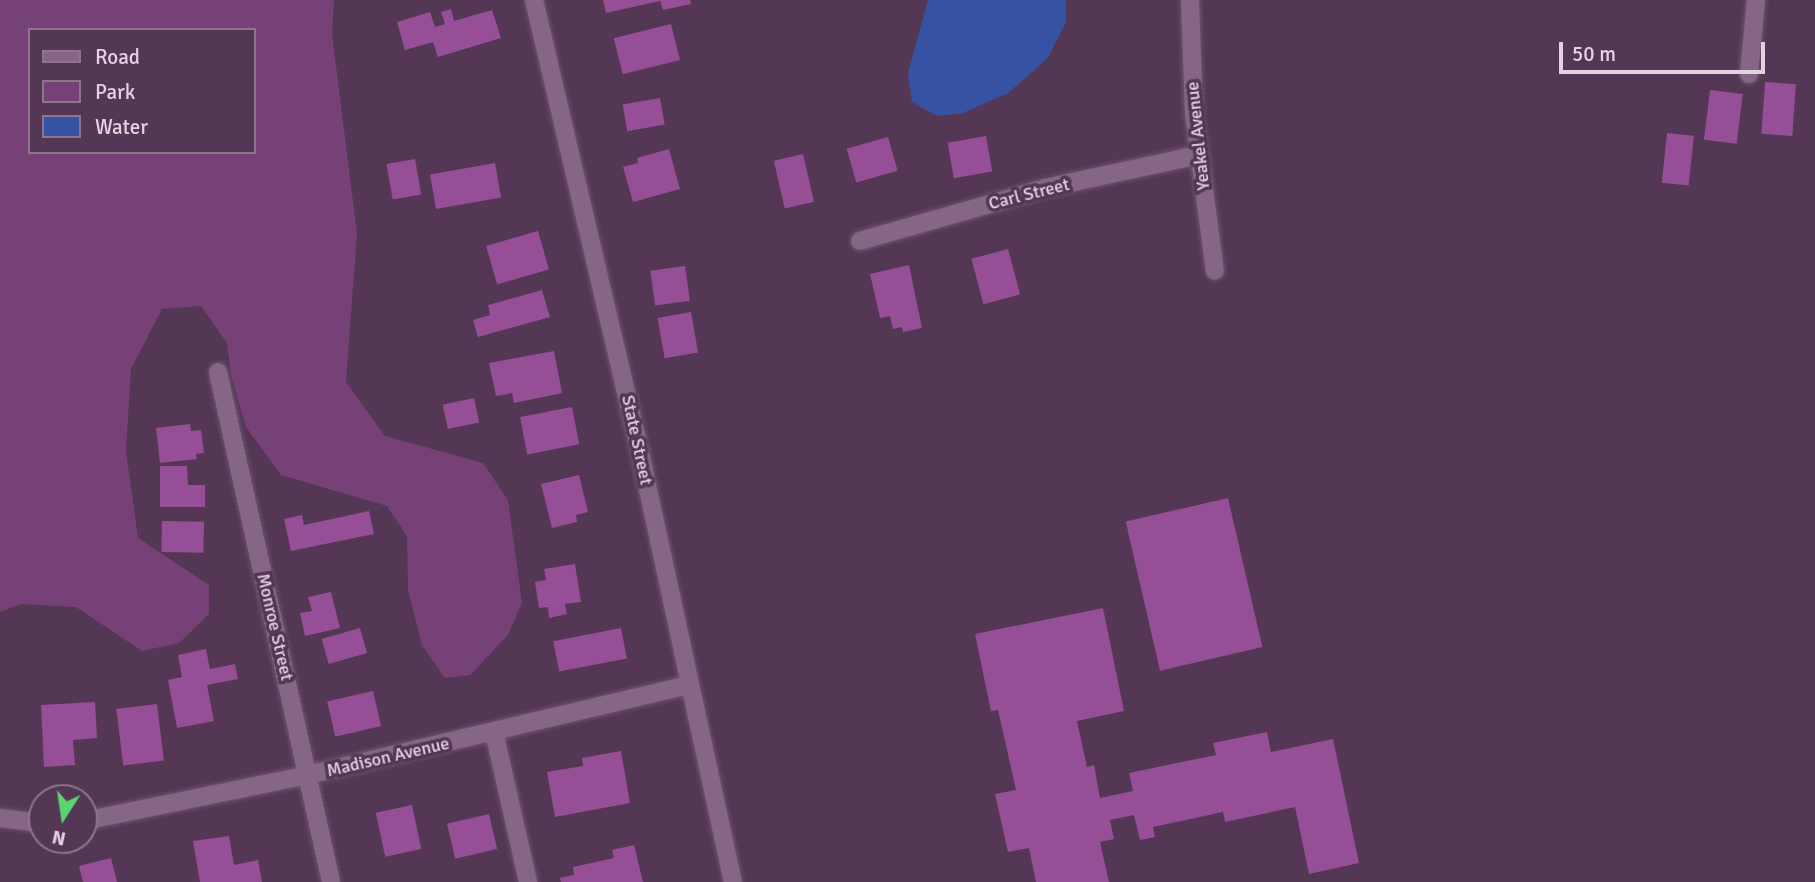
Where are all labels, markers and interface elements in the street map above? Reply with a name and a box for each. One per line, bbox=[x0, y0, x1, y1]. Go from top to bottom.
legend bbox=[28, 28, 256, 154]
scale bar bbox=[1563, 28, 1770, 72]
text: 50 m bbox=[1572, 41, 1616, 67]
text: Road bbox=[95, 44, 140, 70]
text: Park bbox=[95, 79, 135, 105]
street label: Yeakel Avenue bbox=[1182, 80, 1214, 192]
text: Water bbox=[95, 114, 148, 140]
street label: Carl Street bbox=[986, 174, 1072, 214]
street label: State Street bbox=[617, 393, 657, 487]
street label: Monroe Street bbox=[252, 571, 298, 683]
street label: Madison Avenue bbox=[325, 732, 451, 782]
north arrow bbox=[28, 784, 98, 854]
text: N bbox=[50, 824, 68, 851]

